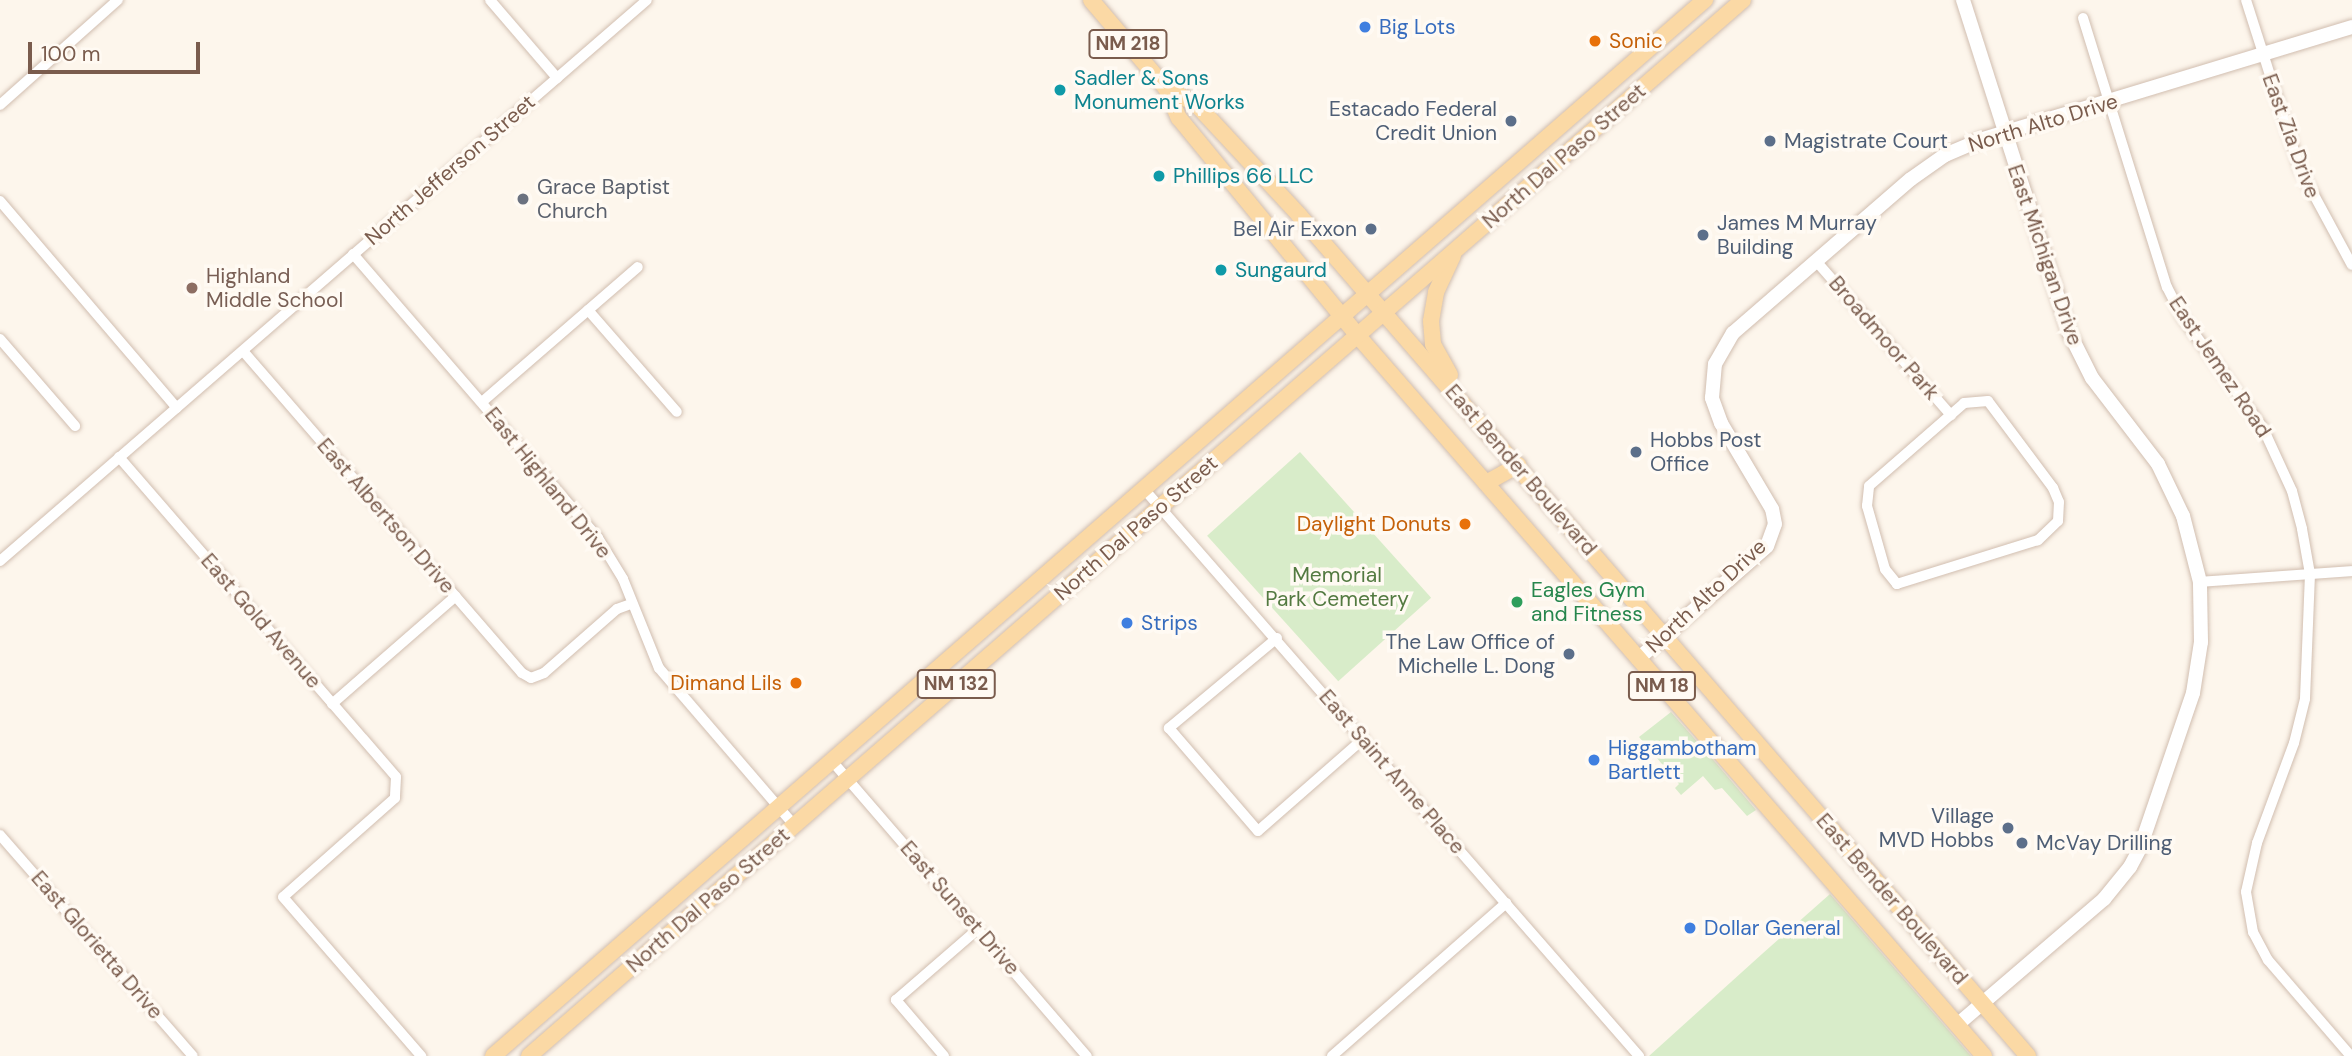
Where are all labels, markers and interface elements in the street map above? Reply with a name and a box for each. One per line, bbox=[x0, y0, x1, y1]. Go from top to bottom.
place label: Big Lots bbox=[1379, 14, 1455, 40]
marker: Big Lots bbox=[1357, 19, 1373, 35]
scale bar bbox=[32, 28, 203, 72]
road number: NM 218 bbox=[1088, 28, 1168, 60]
place label: Sonic bbox=[1609, 28, 1663, 54]
marker: Sonic bbox=[1587, 33, 1603, 49]
text: 100 m bbox=[41, 40, 101, 68]
place label: Sadler & Sons Monument Works bbox=[1074, 65, 1245, 115]
street label: East Zia Drive bbox=[2257, 70, 2325, 202]
street label: North Dal Paso Street bbox=[1477, 78, 1651, 234]
marker: Sadler & Sons Monument Works bbox=[1052, 82, 1068, 98]
street label: North Alto Drive bbox=[1965, 88, 2121, 158]
street label: North Jefferson Street bbox=[360, 89, 540, 251]
place label: Estacado Federal Credit Union bbox=[1329, 96, 1497, 146]
marker: Estacado Federal Credit Union bbox=[1503, 113, 1519, 129]
place label: Magistrate Court bbox=[1784, 128, 1948, 154]
marker: Magistrate Court bbox=[1762, 133, 1778, 149]
street label: East Michigan Drive bbox=[2002, 161, 2088, 349]
place label: Phillips 66 LLC bbox=[1173, 163, 1314, 189]
marker: Phillips 66 LLC bbox=[1151, 168, 1167, 184]
place label: Grace Baptist Church bbox=[537, 174, 670, 224]
marker: Grace Baptist Church bbox=[515, 191, 531, 207]
place label: James M Murray Building bbox=[1717, 210, 1877, 260]
place label: Bel Air Exxon bbox=[1233, 216, 1357, 242]
marker: Bel Air Exxon bbox=[1363, 221, 1379, 237]
marker: James M Murray Building bbox=[1695, 227, 1711, 243]
place label: Sungaurd bbox=[1235, 257, 1327, 283]
marker: Sungaurd bbox=[1213, 262, 1229, 278]
place label: Highland Middle School bbox=[206, 263, 343, 313]
street label: Broadmoor Park bbox=[1823, 271, 1945, 405]
marker: Highland Middle School bbox=[184, 280, 200, 296]
street label: East Jemez Road bbox=[2164, 292, 2276, 442]
street label: East Bender Boulevard bbox=[1440, 379, 1602, 561]
street label: East Highland Drive bbox=[479, 402, 617, 564]
place label: Hobbs Post Office bbox=[1650, 427, 1762, 477]
street label: East Albertson Drive bbox=[312, 433, 460, 599]
marker: Hobbs Post Office bbox=[1628, 444, 1644, 460]
street label: North Dal Paso Street bbox=[1049, 450, 1223, 606]
place label: Daylight Donuts bbox=[1297, 511, 1451, 537]
marker: Daylight Donuts bbox=[1457, 516, 1473, 532]
street label: North Alto Drive bbox=[1641, 534, 1771, 658]
street label: East Gold Avenue bbox=[196, 548, 326, 694]
park label: Memorial Park Cemetery bbox=[1265, 562, 1409, 612]
place label: Eagles Gym and Fitness bbox=[1531, 577, 1645, 627]
marker: Eagles Gym and Fitness bbox=[1509, 594, 1525, 610]
place label: Strips bbox=[1141, 610, 1198, 636]
marker: Strips bbox=[1119, 615, 1135, 631]
place label: The Law Office of Michelle L. Dong bbox=[1385, 629, 1555, 679]
marker: The Law Office of Michelle L. Dong bbox=[1561, 646, 1577, 662]
road number: NM 132 bbox=[916, 668, 996, 699]
place label: Dimand Lils bbox=[670, 670, 782, 696]
road number: NM 18 bbox=[1627, 670, 1697, 702]
marker: Dimand Lils bbox=[788, 675, 804, 691]
street label: East Saint Anne Place bbox=[1314, 685, 1470, 859]
place label: Higgambotham Bartlett bbox=[1608, 735, 1757, 785]
marker: Higgambotham Bartlett bbox=[1586, 752, 1602, 768]
place label: Village MVD Hobbs bbox=[1879, 803, 1994, 853]
street label: East Bender Boulevard bbox=[1811, 808, 1973, 990]
marker: Village MVD Hobbs bbox=[2000, 820, 2016, 836]
street label: North Dal Paso Street bbox=[621, 822, 795, 978]
place label: McVay Drilling bbox=[2036, 830, 2172, 856]
marker: McVay Drilling bbox=[2014, 835, 2030, 851]
street label: East Sunset Drive bbox=[895, 836, 1025, 980]
street label: East Glorietta Drive bbox=[26, 866, 168, 1024]
place label: Dollar General bbox=[1704, 915, 1841, 941]
marker: Dollar General bbox=[1682, 920, 1698, 936]

